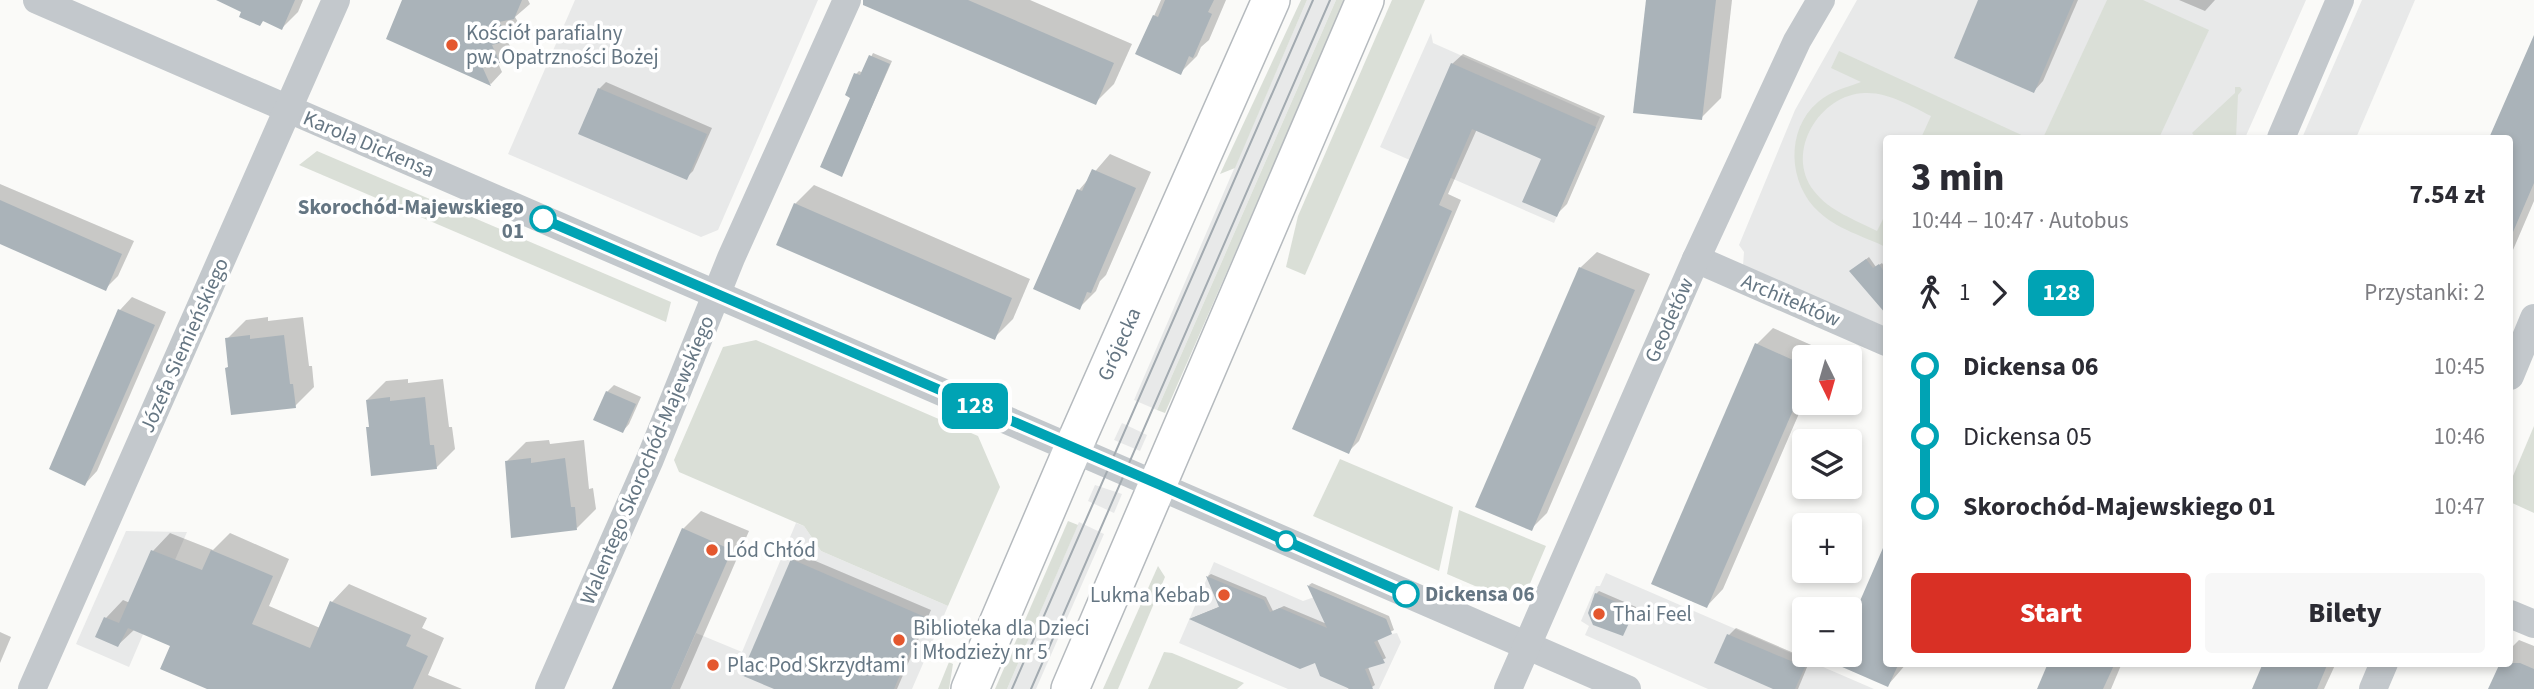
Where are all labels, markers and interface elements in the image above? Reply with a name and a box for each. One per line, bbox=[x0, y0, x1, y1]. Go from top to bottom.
place label: Kościół parafialny pw. Opatrzności Bożej bbox=[466, 18, 659, 72]
marker: Kościół parafialny pw. Opatrzności Bożej bbox=[444, 37, 460, 53]
street label: Karola Dickensa bbox=[299, 103, 439, 185]
text: 3 min bbox=[1911, 151, 2004, 205]
text: 7.54 zł bbox=[2410, 176, 2485, 213]
place label: Skorochód-Majewskiego 01 bbox=[298, 192, 524, 246]
text: 10:44 – 10:47 · Autobus bbox=[1911, 204, 2129, 237]
marker: Skorochód-Majewskiego 01 bbox=[530, 206, 556, 232]
street label: Józefa Siemieńskiego bbox=[132, 253, 236, 437]
street label: Architektów bbox=[1737, 266, 1845, 334]
street label: Geodetów bbox=[1637, 273, 1701, 367]
icon: walk bbox=[1911, 274, 1949, 312]
icon: forward bbox=[1980, 274, 2018, 312]
text: 128 bbox=[2042, 275, 2080, 310]
text: 1 bbox=[1959, 276, 1970, 309]
text: Przystanki: 2 bbox=[2364, 276, 2485, 309]
street label: Grójecka bbox=[1090, 303, 1148, 385]
street label: Walentego Skorochód-Majewskiego bbox=[572, 311, 722, 609]
north arrow bbox=[1792, 345, 1862, 415]
map controls bbox=[1792, 345, 1862, 667]
text: Dickensa 06 bbox=[1963, 348, 2099, 385]
text: 10:45 bbox=[2434, 350, 2485, 383]
line badge: 128 bbox=[935, 383, 1015, 429]
text: 128 bbox=[956, 388, 994, 423]
text: Dickensa 05 bbox=[1963, 418, 2092, 455]
text: 10:46 bbox=[2434, 420, 2485, 453]
button: layers bbox=[1792, 429, 1862, 499]
text: Skorochód-Majewskiego 01 bbox=[1963, 488, 2276, 525]
text: 10:47 bbox=[2434, 490, 2485, 523]
button: + bbox=[1792, 513, 1862, 583]
unlabelled marker bbox=[1276, 531, 1296, 551]
place label: Lód Chłód bbox=[726, 535, 816, 565]
marker: Lód Chłód bbox=[704, 542, 720, 558]
button: Start bbox=[1911, 573, 2191, 653]
button: Bilety bbox=[2205, 573, 2485, 653]
place label: Dickensa 06 bbox=[1425, 579, 1535, 609]
place label: Lukma Kebab bbox=[1090, 580, 1210, 610]
marker: Dickensa 06 bbox=[1393, 581, 1419, 607]
marker: Lukma Kebab bbox=[1216, 587, 1232, 603]
button: − bbox=[1792, 597, 1862, 667]
place label: Thai Feel bbox=[1613, 599, 1692, 629]
marker: Thai Feel bbox=[1591, 606, 1607, 622]
place label: Biblioteka dla Dzieci i Młodzieży nr 5 bbox=[913, 613, 1090, 667]
marker: Biblioteka dla Dzieci i Młodzieży nr 5 bbox=[891, 632, 907, 648]
place label: Plac Pod Skrzydłami bbox=[727, 650, 906, 680]
marker: Plac Pod Skrzydłami bbox=[705, 657, 721, 673]

